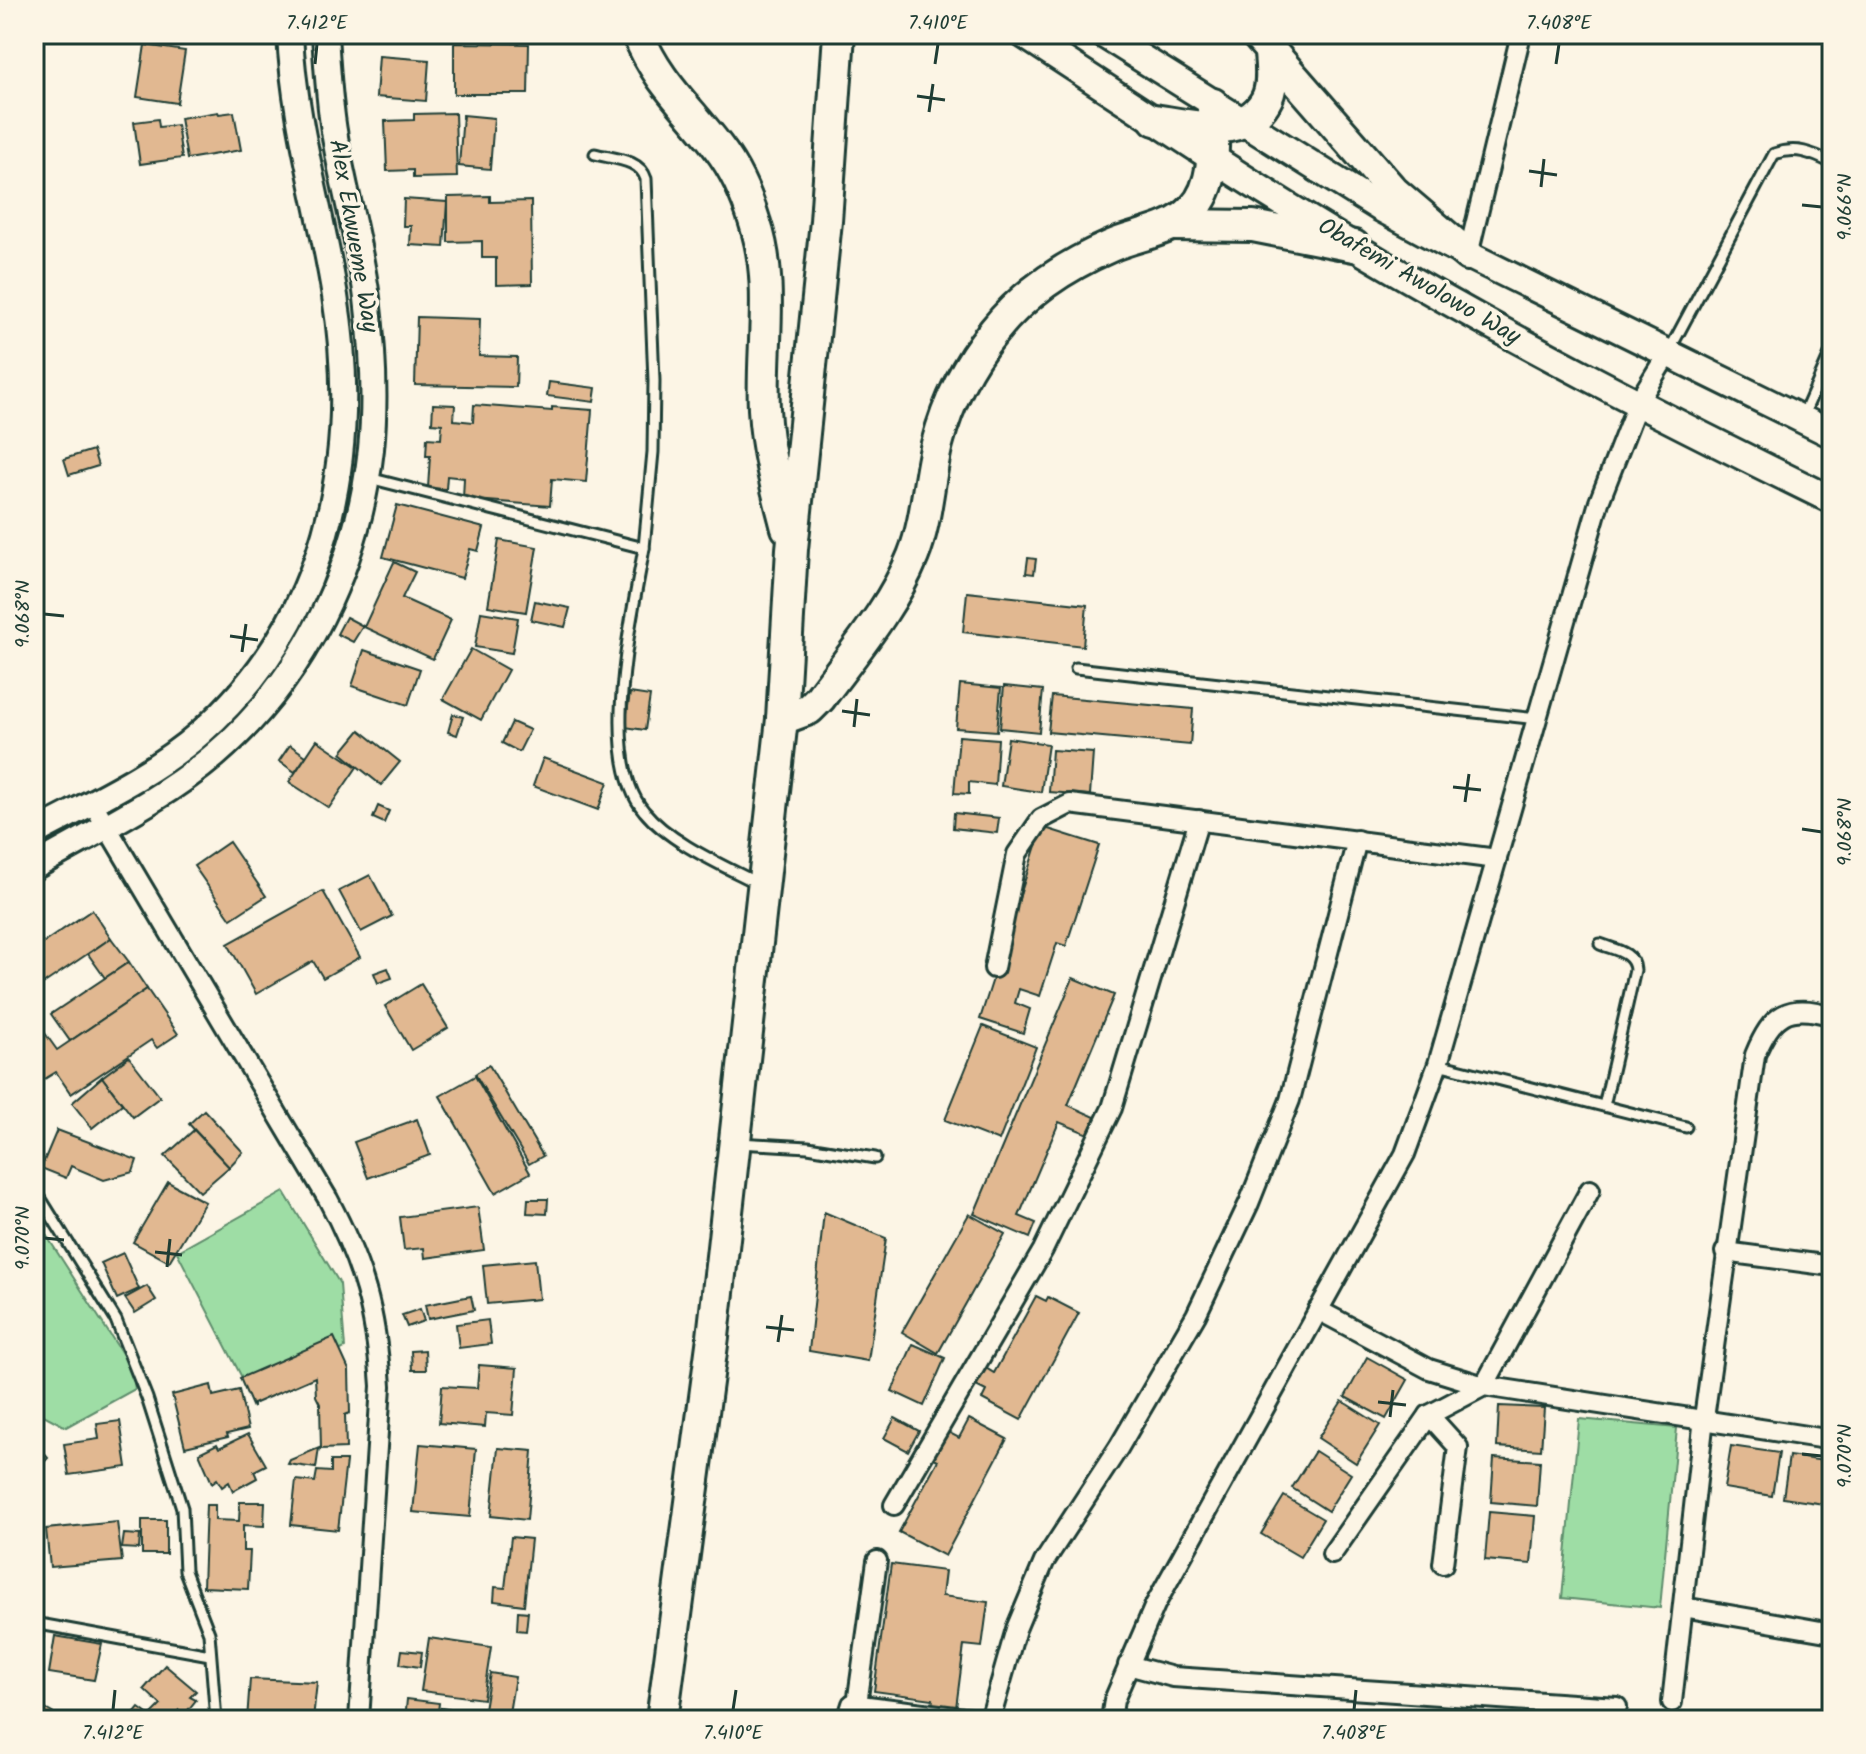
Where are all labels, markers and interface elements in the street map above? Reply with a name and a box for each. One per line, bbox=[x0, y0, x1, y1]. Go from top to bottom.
text: 7.412°E bbox=[286, 8, 349, 40]
text: 7.410°E bbox=[908, 8, 969, 40]
text: 7.408°E bbox=[1526, 8, 1593, 40]
street label: Alex Ekwueme Way bbox=[317, 136, 389, 337]
text: 9.066°N bbox=[1830, 173, 1862, 241]
street label: Obafemi Awolowo Way bbox=[1310, 208, 1529, 357]
text: 9.068°N bbox=[8, 580, 40, 648]
text: 9.068°N bbox=[1830, 798, 1862, 866]
text: 9.070°N bbox=[8, 1206, 40, 1270]
text: 9.070°N bbox=[1830, 1424, 1862, 1488]
text: 7.412°E bbox=[82, 1718, 145, 1750]
text: 7.410°E bbox=[703, 1718, 764, 1750]
text: 7.408°E bbox=[1321, 1718, 1388, 1750]

